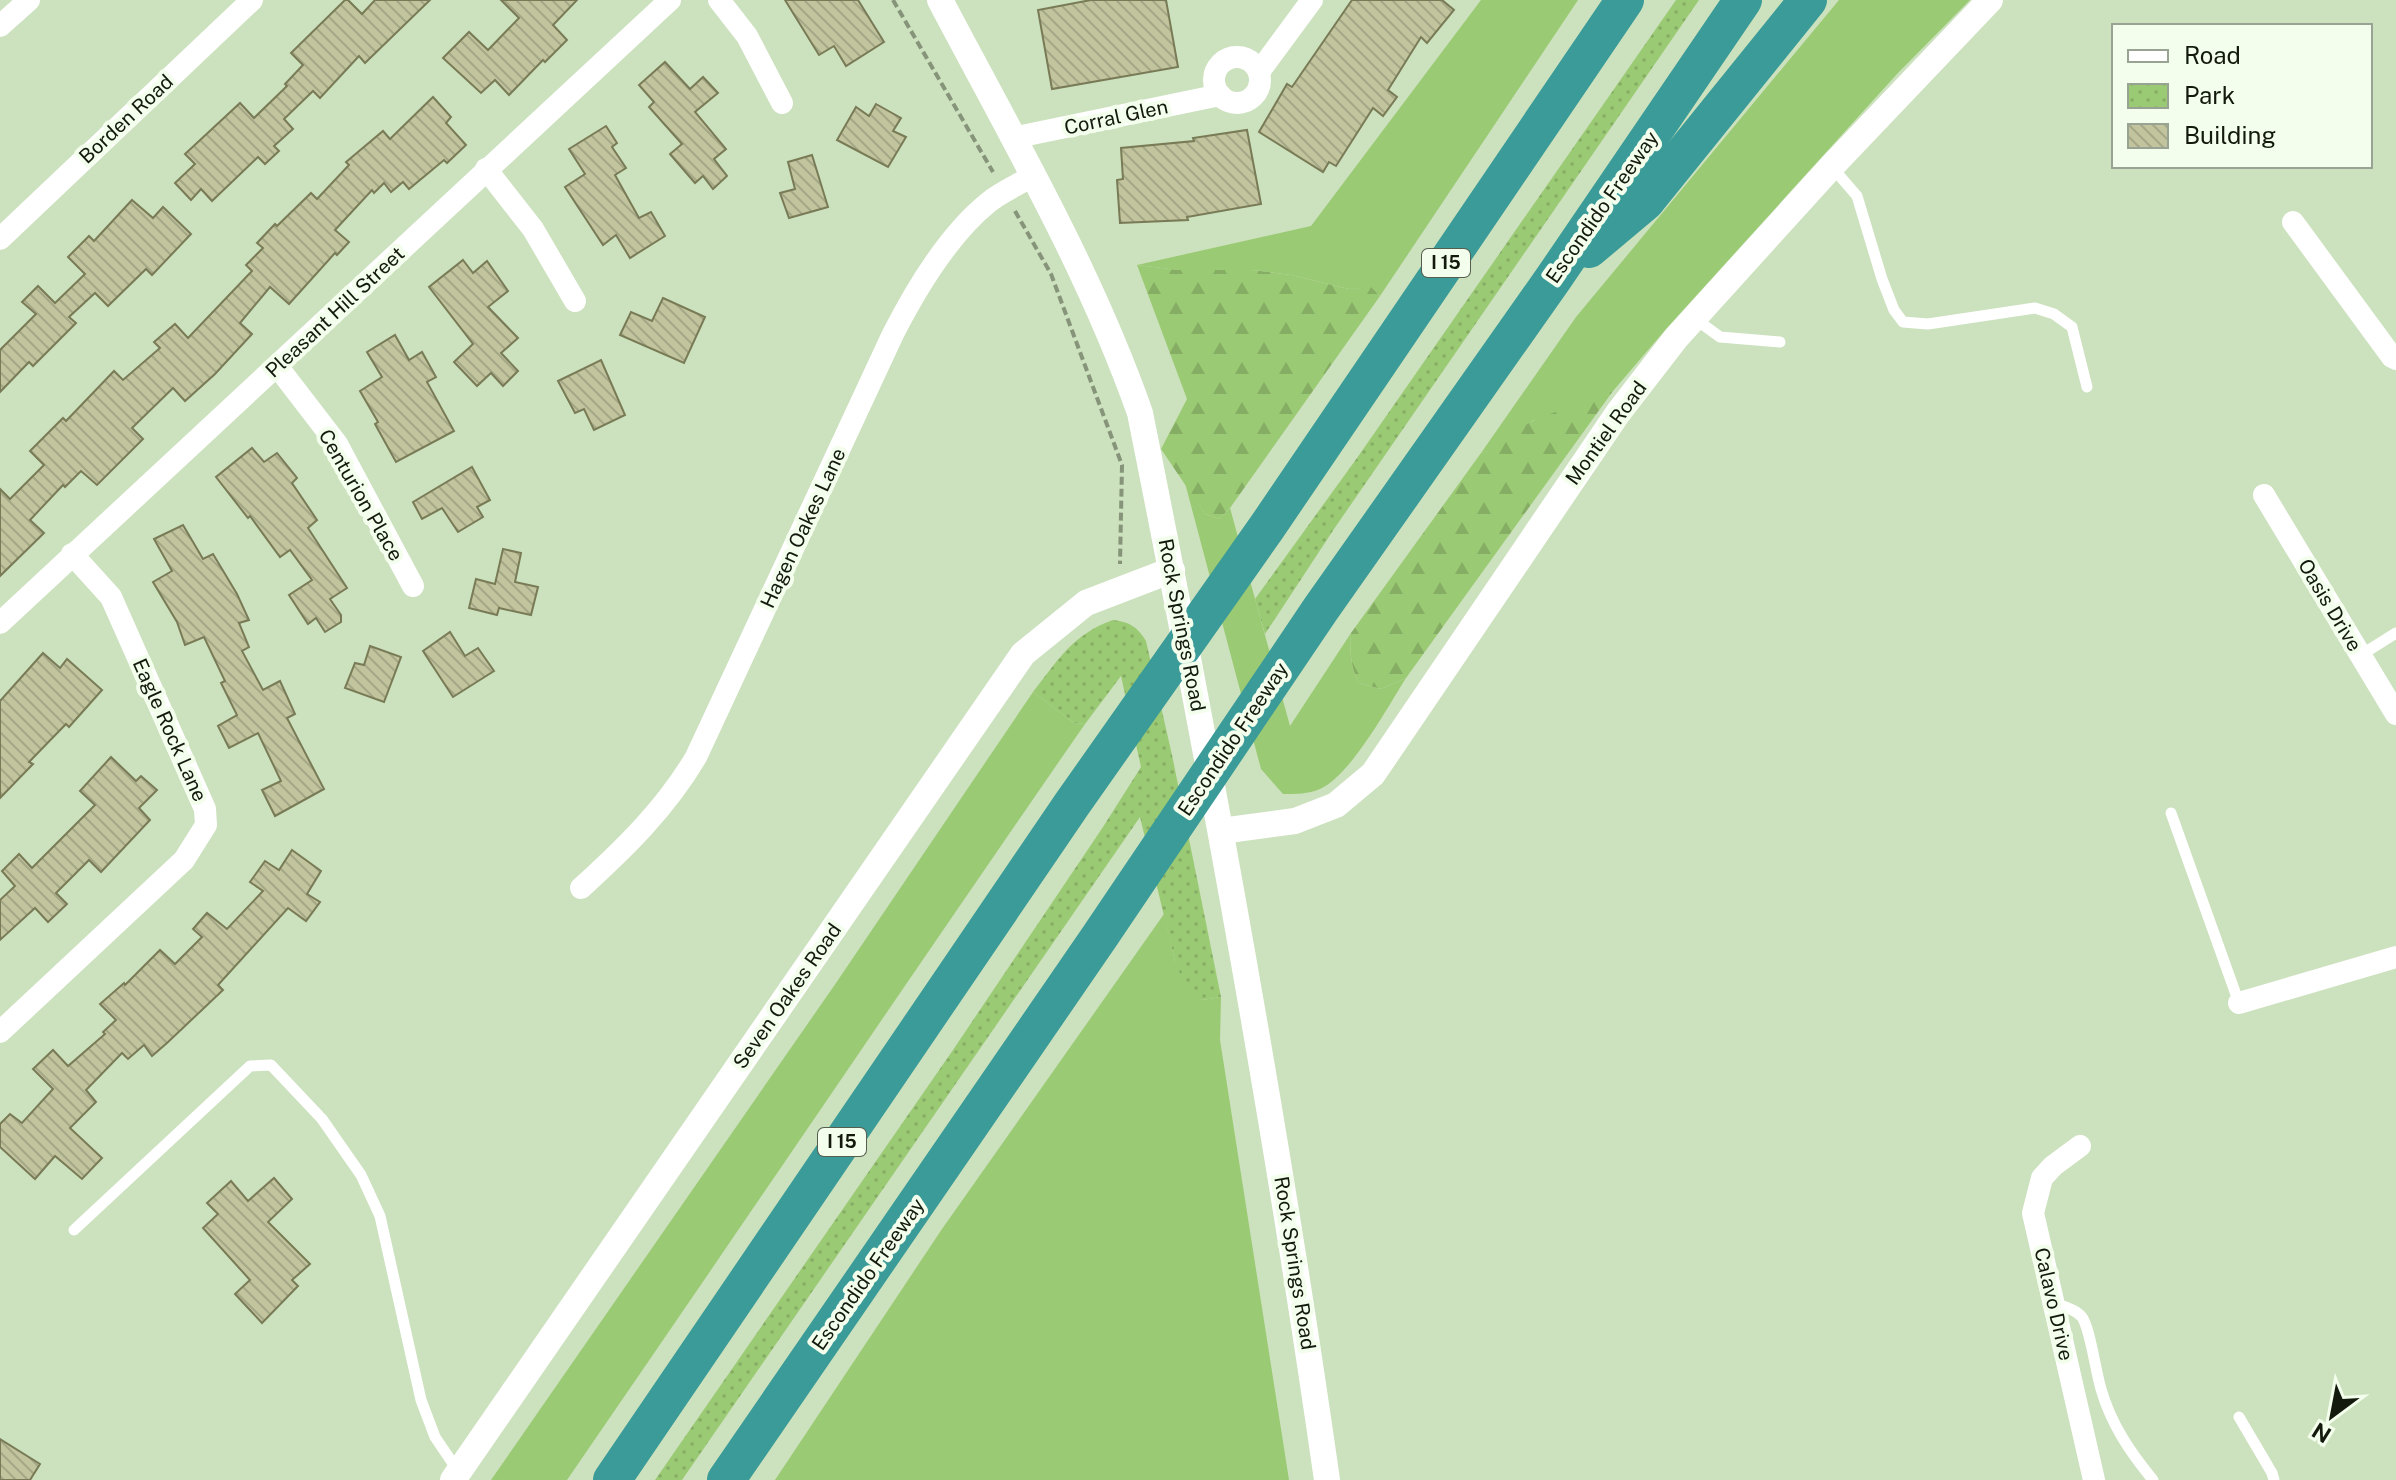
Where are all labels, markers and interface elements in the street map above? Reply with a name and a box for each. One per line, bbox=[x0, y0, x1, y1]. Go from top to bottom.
legend bbox=[2112, 24, 2372, 168]
text: Road bbox=[2184, 41, 2241, 69]
street label: Borden Road bbox=[74, 69, 178, 169]
text: Park bbox=[2184, 81, 2235, 109]
street label: Corral Glen bbox=[1062, 94, 1170, 140]
text: Building bbox=[2184, 121, 2276, 149]
street label: Escondido Freeway bbox=[1541, 126, 1664, 288]
street label: Pleasant Hill Street bbox=[261, 242, 409, 382]
road number: I 15 bbox=[1422, 249, 1470, 277]
street label: Montiel Road bbox=[1560, 376, 1652, 490]
street label: Centurion Place bbox=[314, 425, 408, 565]
street label: Hagen Oakes Lane bbox=[755, 444, 851, 612]
street label: Rock Springs Road bbox=[1153, 537, 1211, 713]
street label: Oasis Drive bbox=[2293, 555, 2367, 655]
street label: Eagle Rock Lane bbox=[128, 655, 212, 805]
street label: Escondido Freeway bbox=[1173, 658, 1293, 820]
street label: Seven Oakes Road bbox=[728, 919, 846, 1073]
road number: I 15 bbox=[818, 1128, 866, 1156]
street label: Rock Springs Road bbox=[1269, 1174, 1321, 1352]
street label: Escondido Freeway bbox=[807, 1193, 930, 1355]
street label: Calavo Drive bbox=[2029, 1245, 2079, 1363]
north arrow bbox=[2292, 1376, 2372, 1456]
text: N bbox=[2307, 1417, 2336, 1449]

